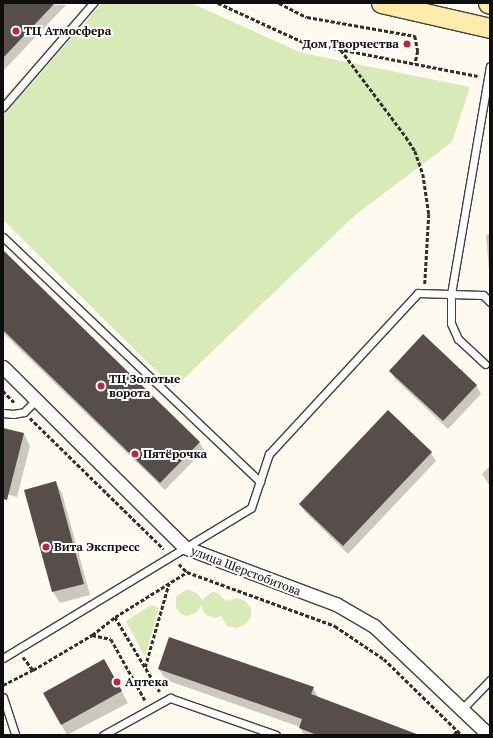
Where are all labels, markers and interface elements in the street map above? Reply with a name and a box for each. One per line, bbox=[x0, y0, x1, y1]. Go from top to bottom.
place label: ТЦ Атмосфера bbox=[24, 24, 111, 38]
marker: ТЦ Атмосфера bbox=[11, 26, 21, 36]
place label: Дом Творчества bbox=[302, 37, 399, 51]
marker: Дом Творчества bbox=[402, 39, 412, 49]
place label: ТЦ Золотые ворота bbox=[109, 372, 180, 400]
marker: ТЦ Золотые ворота bbox=[96, 381, 106, 391]
place label: Пятёрочка bbox=[143, 447, 207, 461]
marker: Пятёрочка bbox=[130, 449, 140, 459]
place label: Вита Экспресс bbox=[54, 540, 140, 554]
marker: Вита Экспресс bbox=[41, 542, 51, 552]
street label: улица Шерстобитова bbox=[189, 543, 303, 599]
place label: Аптека bbox=[125, 675, 168, 689]
marker: Аптека bbox=[112, 677, 122, 687]

